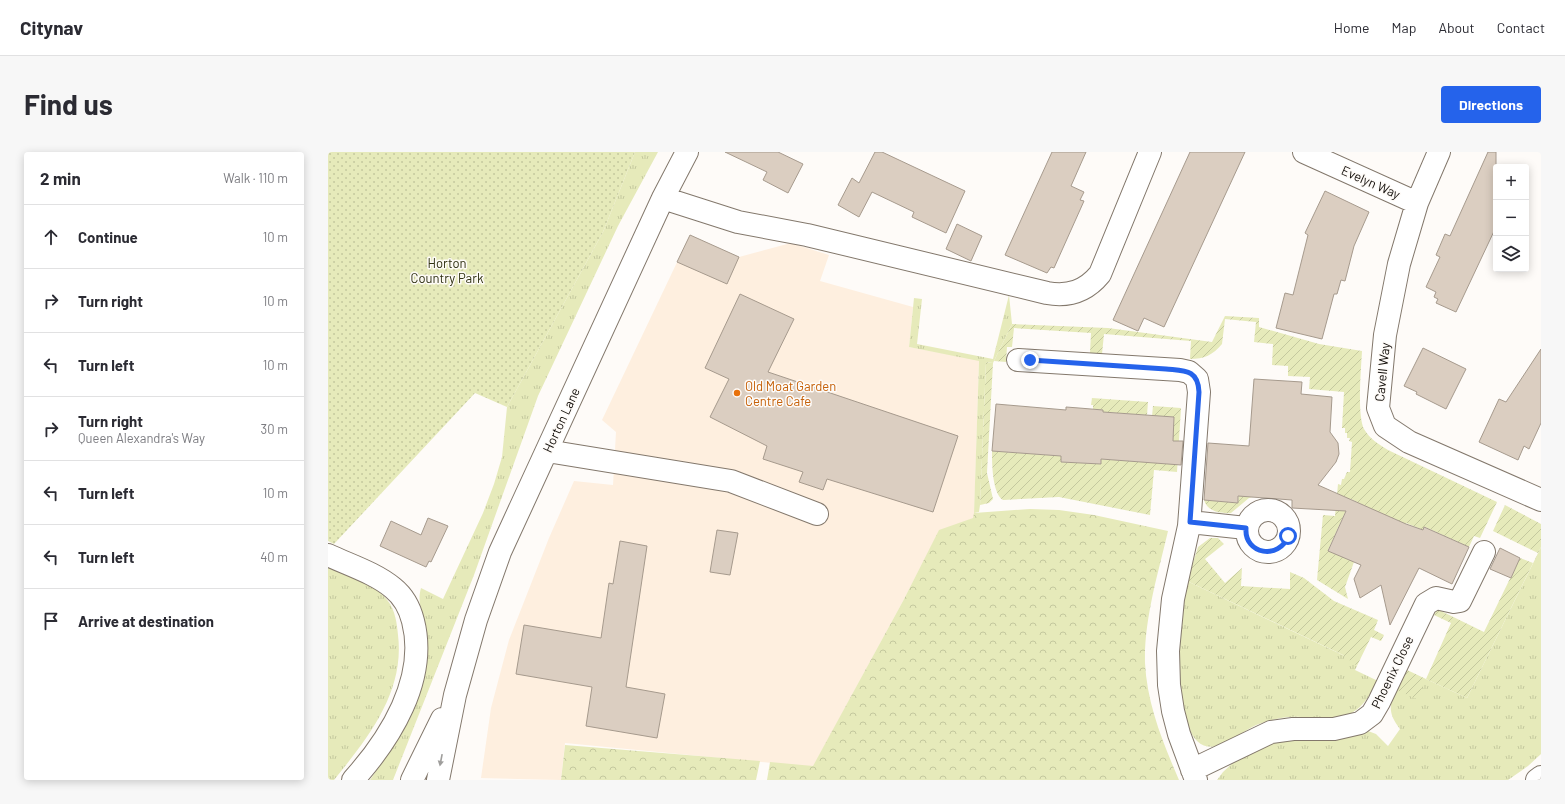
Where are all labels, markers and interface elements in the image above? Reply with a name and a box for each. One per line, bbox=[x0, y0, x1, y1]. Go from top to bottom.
text: Citynav bbox=[20, 16, 83, 39]
text: Home bbox=[1334, 19, 1370, 36]
text: Map bbox=[1392, 19, 1416, 36]
text: About bbox=[1438, 19, 1475, 36]
text: Contact bbox=[1497, 19, 1545, 36]
button: Directions bbox=[1441, 86, 1541, 123]
text: Find us bbox=[24, 87, 113, 121]
street label: Evelyn Way bbox=[1339, 162, 1403, 202]
map controls bbox=[1493, 164, 1529, 272]
button: + bbox=[1493, 164, 1529, 200]
text: 2 min bbox=[40, 168, 81, 188]
text: Walk · 110 m bbox=[223, 170, 288, 186]
button: − bbox=[1493, 200, 1529, 236]
icon: ahead bbox=[40, 226, 62, 248]
text: Continue bbox=[78, 228, 138, 246]
text: 10 m bbox=[263, 229, 288, 245]
button: layers bbox=[1493, 236, 1529, 272]
park label: Horton Country Park bbox=[411, 255, 484, 286]
icon: right bbox=[40, 290, 62, 312]
text: Turn right bbox=[78, 292, 143, 310]
text: 10 m bbox=[263, 293, 288, 309]
street label: Cavell Way bbox=[1371, 342, 1393, 402]
route end bbox=[1021, 351, 1039, 369]
icon: left bbox=[40, 354, 62, 376]
text: Turn left bbox=[78, 356, 134, 374]
text: 10 m bbox=[263, 357, 288, 373]
place label: Old Moat Garden Centre Cafe bbox=[745, 378, 836, 409]
street label: Horton Lane bbox=[539, 385, 583, 455]
marker: Old Moat Garden Centre Cafe bbox=[732, 388, 742, 398]
text: Turn right bbox=[78, 412, 143, 430]
icon: right bbox=[40, 418, 62, 440]
text: 30 m bbox=[261, 421, 288, 437]
text: Queen Alexandra's Way bbox=[78, 430, 205, 446]
icon: left bbox=[40, 482, 62, 504]
text: Turn left bbox=[78, 484, 134, 502]
text: 10 m bbox=[263, 485, 288, 501]
route start bbox=[1279, 527, 1297, 545]
icon: left bbox=[40, 546, 62, 568]
text: Turn left bbox=[78, 548, 134, 566]
text: 40 m bbox=[260, 549, 288, 565]
icon: arrive bbox=[40, 610, 62, 632]
text: Arrive at destination bbox=[78, 612, 214, 630]
street label: Phoenix Close bbox=[1368, 633, 1417, 711]
one-way arrow bbox=[438, 754, 444, 766]

